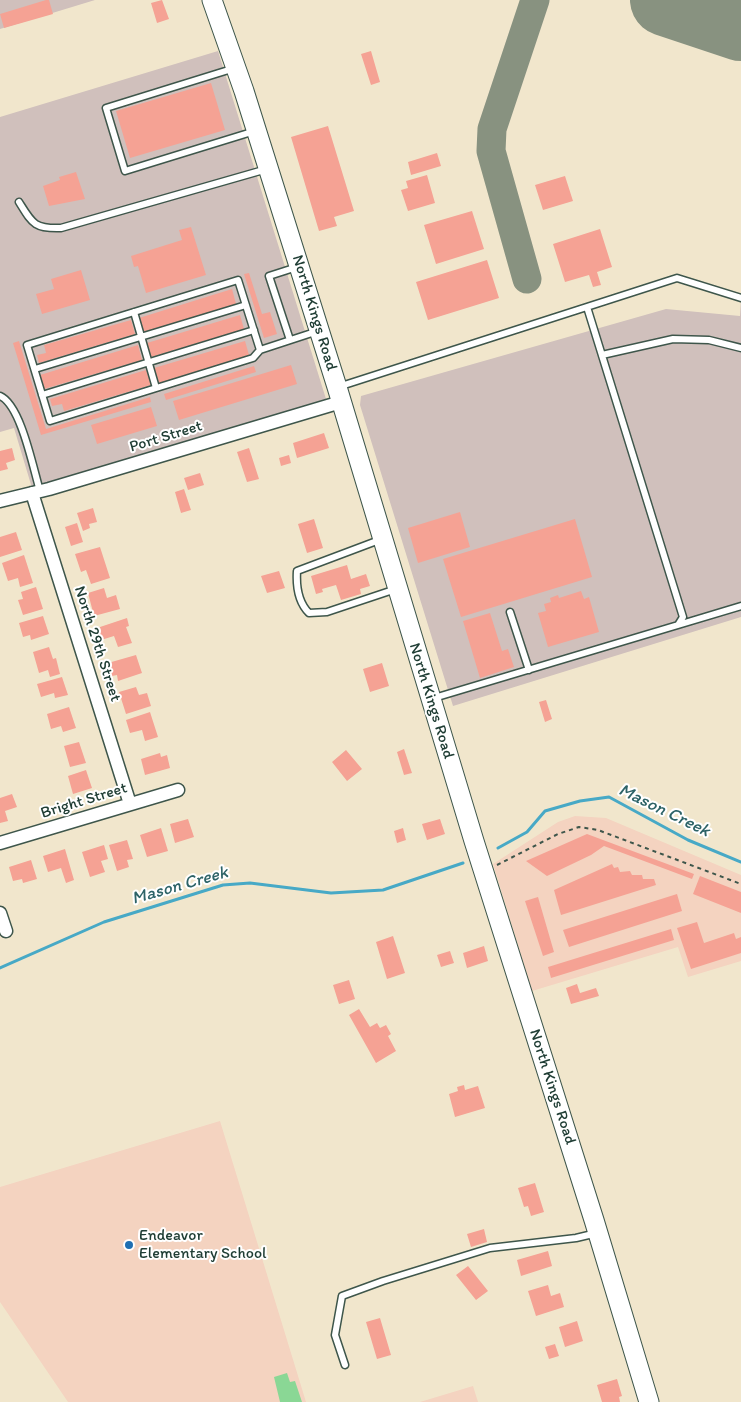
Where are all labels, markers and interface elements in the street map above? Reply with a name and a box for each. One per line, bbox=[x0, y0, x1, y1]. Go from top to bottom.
street label: North Kings Road bbox=[287, 253, 341, 373]
street label: Port Street bbox=[127, 417, 205, 457]
street label: North 29th Street bbox=[69, 584, 125, 704]
street label: North Kings Road bbox=[404, 641, 458, 761]
street label: Bright Street bbox=[38, 779, 130, 823]
water label: Mason Creek bbox=[615, 780, 713, 842]
water label: Mason Creek bbox=[129, 862, 231, 910]
street label: North Kings Road bbox=[524, 1027, 580, 1147]
place label: Endeavor Elementary School bbox=[139, 1226, 267, 1264]
marker: Endeavor Elementary School bbox=[123, 1239, 135, 1251]

